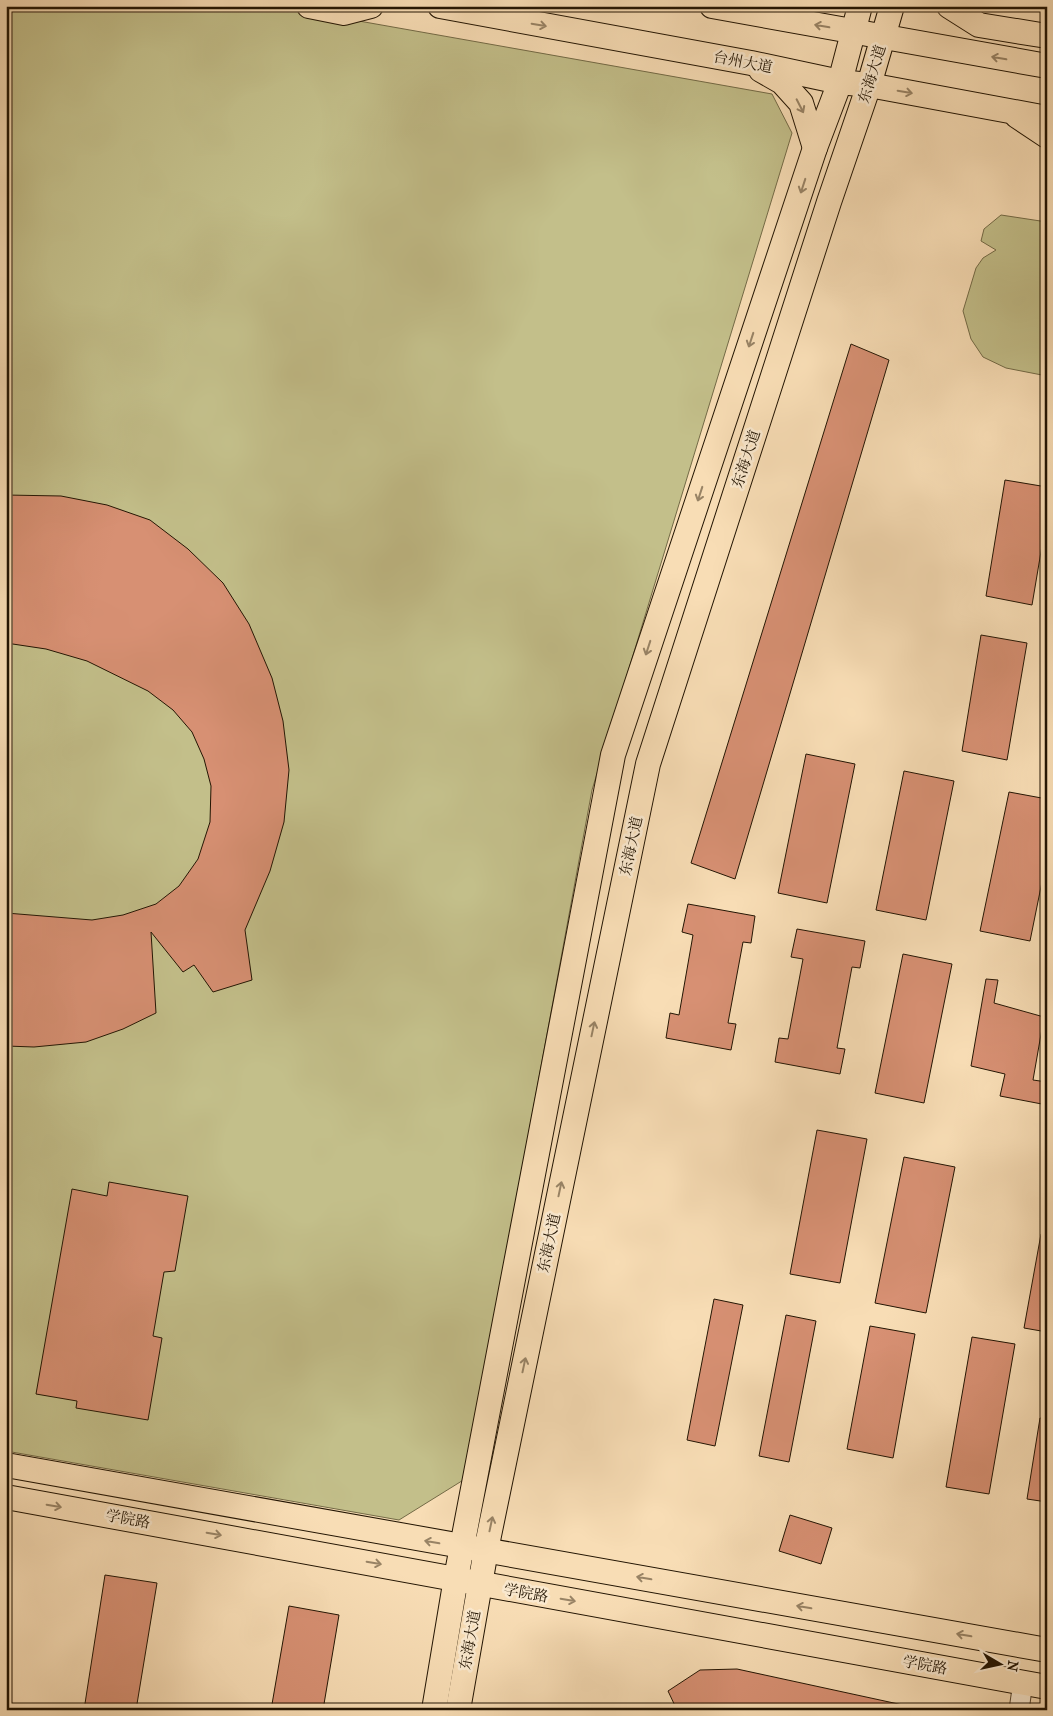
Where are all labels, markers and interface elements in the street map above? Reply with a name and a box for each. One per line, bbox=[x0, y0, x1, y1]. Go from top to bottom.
one-way arrow bbox=[531, 20, 547, 30]
one-way arrow bbox=[814, 21, 830, 31]
street label: 东海大道 bbox=[855, 43, 889, 105]
street label: 台州大道 bbox=[712, 47, 774, 77]
one-way arrow bbox=[991, 52, 1007, 62]
one-way arrow bbox=[897, 87, 913, 97]
one-way arrow bbox=[795, 98, 805, 113]
one-way arrow bbox=[797, 178, 807, 194]
one-way arrow bbox=[746, 332, 755, 347]
street label: 东海大道 bbox=[728, 428, 764, 490]
one-way arrow bbox=[695, 486, 704, 502]
one-way arrow bbox=[643, 640, 653, 656]
street label: 东海大道 bbox=[616, 815, 646, 877]
one-way arrow bbox=[589, 1022, 598, 1038]
one-way arrow bbox=[556, 1181, 566, 1197]
street label: 东海大道 bbox=[534, 1212, 564, 1274]
one-way arrow bbox=[520, 1357, 529, 1373]
one-way arrow bbox=[46, 1501, 62, 1511]
street label: 学院路 bbox=[104, 1506, 152, 1532]
one-way arrow bbox=[487, 1516, 496, 1532]
one-way arrow bbox=[206, 1530, 222, 1540]
one-way arrow bbox=[425, 1536, 441, 1546]
one-way arrow bbox=[366, 1559, 382, 1569]
one-way arrow bbox=[637, 1573, 653, 1583]
street label: 学院路 bbox=[502, 1580, 550, 1606]
one-way arrow bbox=[560, 1596, 576, 1606]
one-way arrow bbox=[797, 1601, 813, 1611]
street label: 东海大道 bbox=[456, 1609, 484, 1671]
one-way arrow bbox=[957, 1630, 973, 1640]
north arrow bbox=[976, 1638, 1026, 1688]
street label: 学院路 bbox=[901, 1652, 949, 1678]
text: N bbox=[1003, 1659, 1022, 1673]

